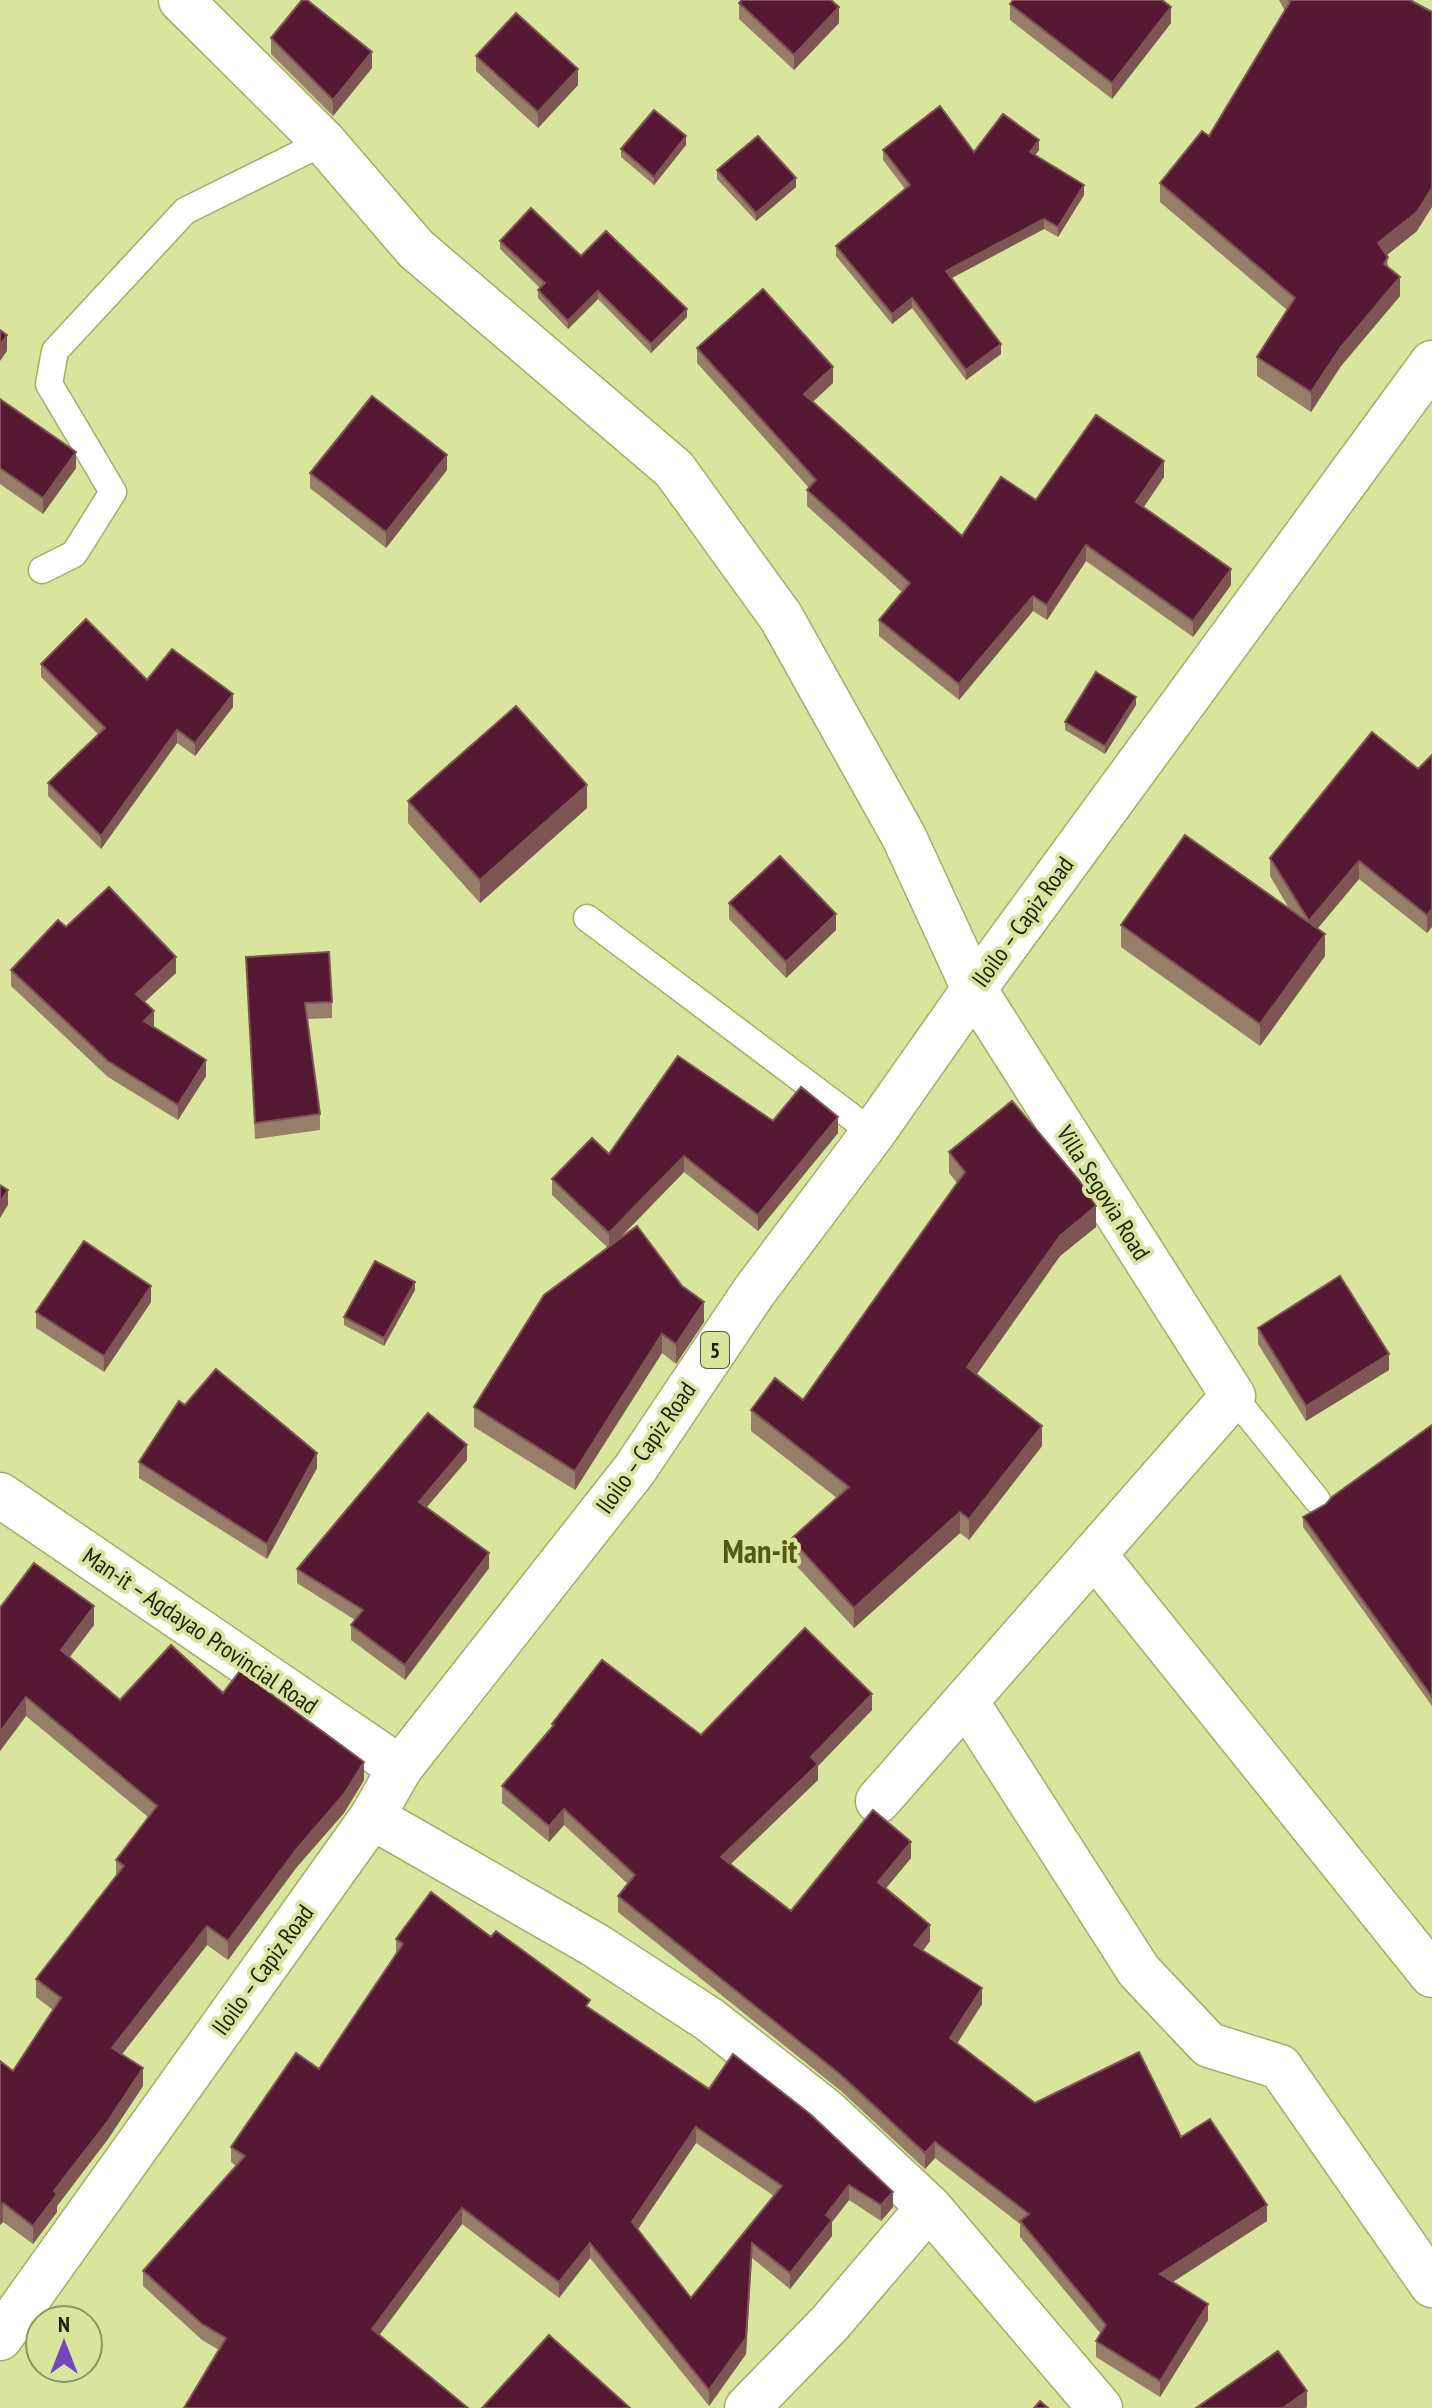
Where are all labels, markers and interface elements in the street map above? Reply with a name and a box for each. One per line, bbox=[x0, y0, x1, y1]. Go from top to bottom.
street label: Iloilo – Capiz Road bbox=[965, 850, 1080, 993]
street label: Villa Segovia Road bbox=[1049, 1119, 1157, 1266]
road number: 5 bbox=[701, 1332, 729, 1368]
street label: Iloilo – Capiz Road bbox=[589, 1376, 702, 1520]
district label: Man-it bbox=[723, 1530, 798, 1572]
street label: Man-it – Agdayao Provincial Road bbox=[77, 1540, 324, 1721]
street label: Iloilo – Capiz Road bbox=[205, 1898, 320, 2041]
north arrow bbox=[24, 2304, 104, 2384]
text: N bbox=[58, 2310, 70, 2338]

